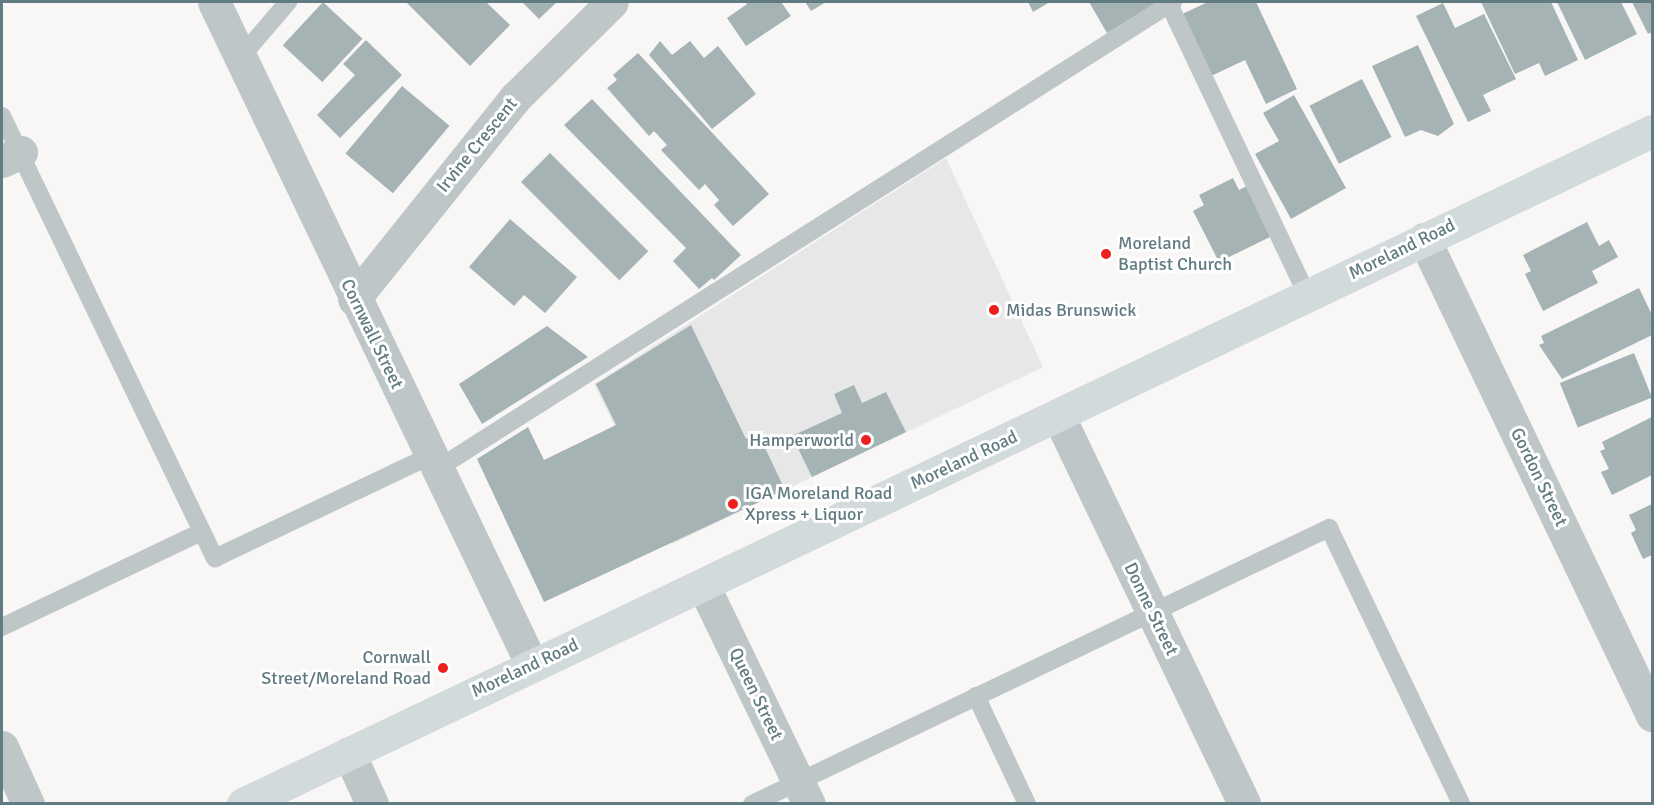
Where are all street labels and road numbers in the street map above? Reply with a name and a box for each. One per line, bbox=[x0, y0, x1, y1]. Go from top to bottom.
street label: Irvine Crescent bbox=[432, 93, 522, 197]
street label: Moreland Road bbox=[1345, 214, 1459, 284]
street label: Cornwall Street bbox=[336, 276, 408, 392]
street label: Gordon Street bbox=[1506, 424, 1572, 530]
street label: Moreland Road bbox=[907, 426, 1021, 494]
street label: Donne Street bbox=[1119, 559, 1183, 659]
street label: Moreland Road bbox=[468, 634, 582, 702]
street label: Queen Street bbox=[724, 644, 788, 744]

